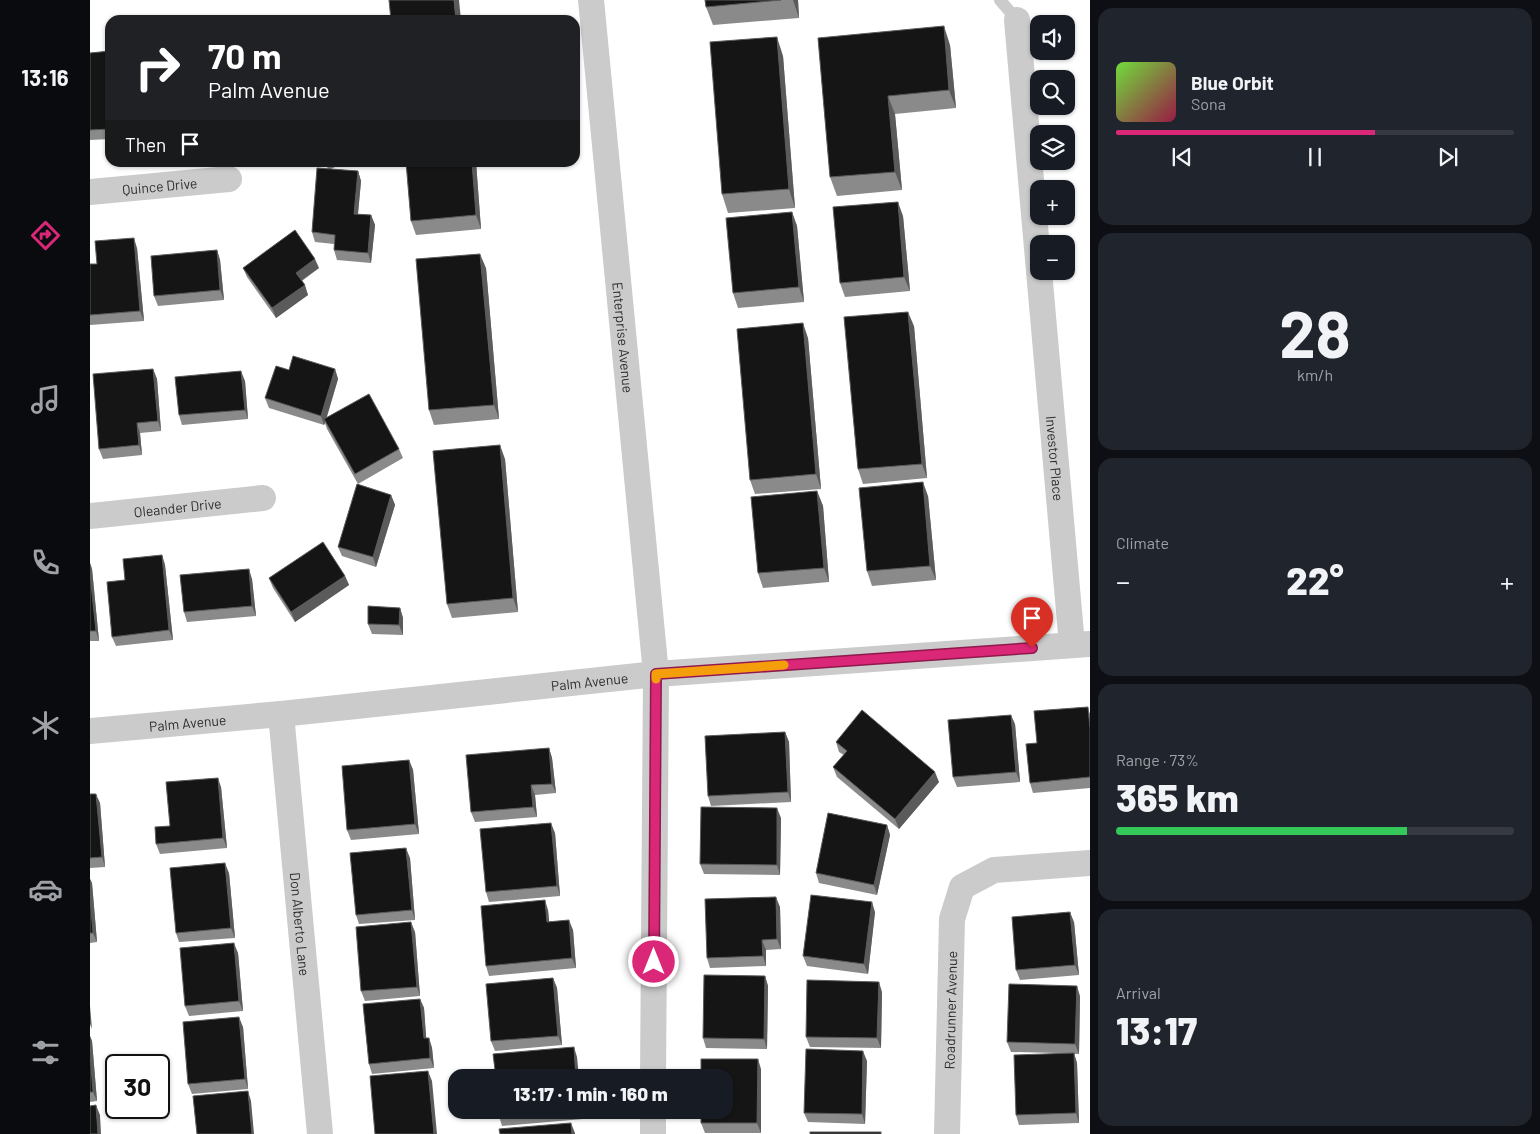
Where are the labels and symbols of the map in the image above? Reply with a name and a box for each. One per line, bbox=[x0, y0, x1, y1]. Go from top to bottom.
street label: Quince Drive bbox=[121, 174, 198, 197]
street label: Enterprise Avenue bbox=[610, 281, 637, 394]
street label: Investor Place bbox=[1043, 415, 1068, 502]
street label: Oleander Drive bbox=[133, 494, 222, 520]
pin bbox=[1011, 597, 1053, 648]
street label: Palm Avenue bbox=[550, 669, 629, 694]
street label: Palm Avenue bbox=[148, 710, 227, 734]
street label: Don Alberto Lane bbox=[287, 871, 314, 977]
position arrow bbox=[627, 935, 679, 987]
street label: Roadrunner Avenue bbox=[940, 951, 960, 1069]
speed limit sign: 30 bbox=[105, 1054, 170, 1119]

